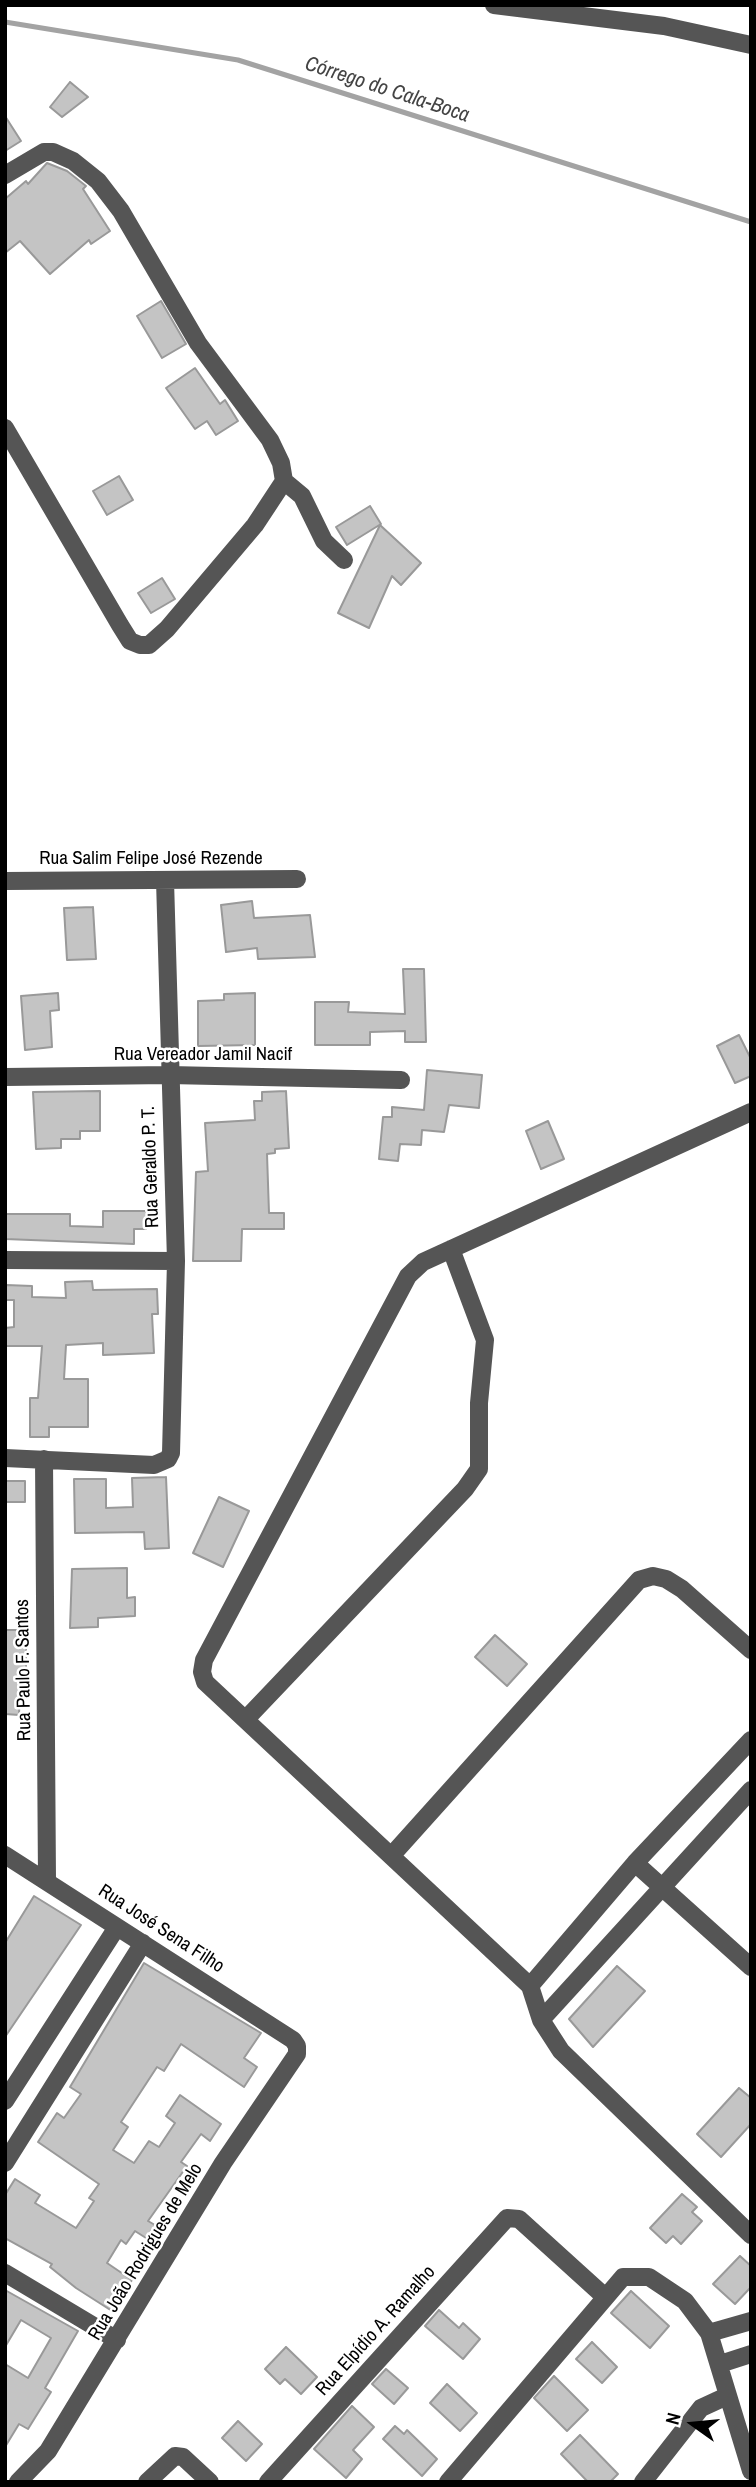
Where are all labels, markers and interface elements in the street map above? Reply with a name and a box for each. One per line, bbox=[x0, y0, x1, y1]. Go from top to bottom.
water label: Córrego do Cala-Boca bbox=[302, 52, 472, 128]
street label: Rua Salim Felipe José Rezende bbox=[39, 848, 263, 870]
street label: Rua Vereador Jamil Nacif bbox=[114, 1044, 292, 1066]
street label: Rua Geraldo P. T. bbox=[137, 1106, 165, 1228]
street label: Rua Paulo F. Santos bbox=[11, 1599, 37, 1741]
street label: Rua José Sena Filho bbox=[94, 1880, 228, 1978]
street label: Rua João Rodrigues de Melo bbox=[84, 2159, 208, 2345]
street label: Rua Elpídio A. Ramalho bbox=[312, 2261, 440, 2401]
north arrow bbox=[658, 2389, 728, 2459]
text: N bbox=[659, 2410, 687, 2427]

